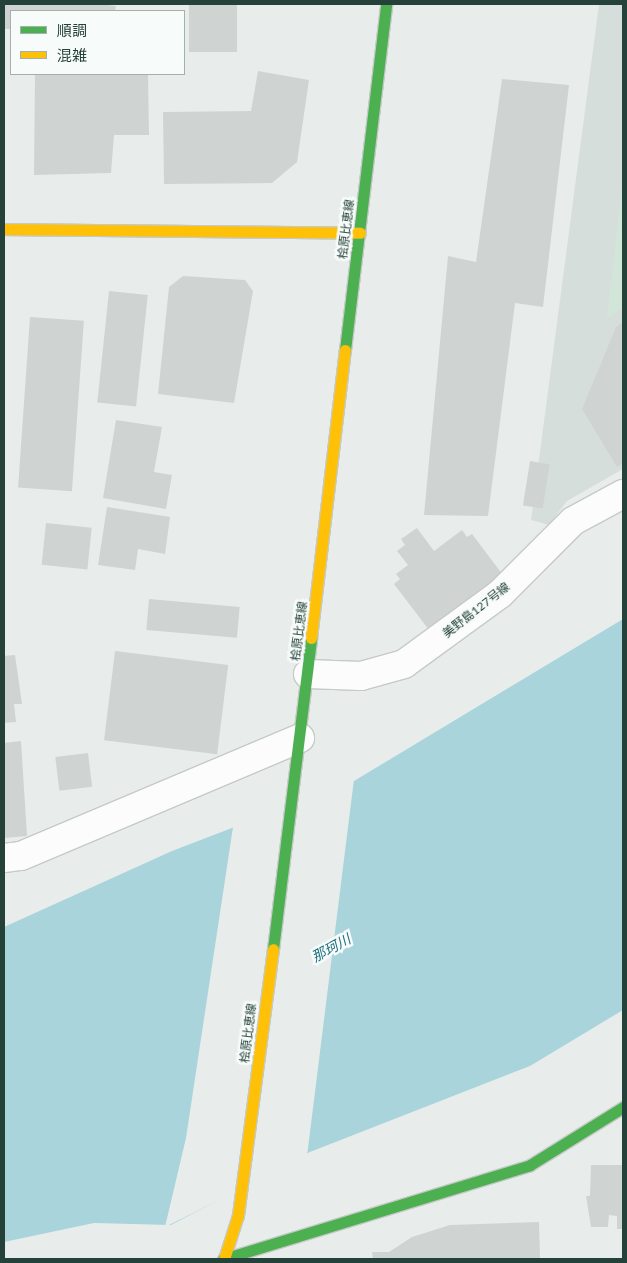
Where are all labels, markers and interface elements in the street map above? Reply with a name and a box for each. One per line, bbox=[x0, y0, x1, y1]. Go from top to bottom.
legend bbox=[10, 10, 185, 75]
text: 順調 bbox=[57, 21, 87, 39]
text: 混雑 bbox=[57, 46, 87, 64]
street label: 桧原比恵線 bbox=[335, 198, 357, 260]
street label: 美野島127号線 bbox=[440, 579, 512, 641]
street label: 桧原比恵線 bbox=[288, 600, 310, 662]
water label: 那珂川 bbox=[309, 930, 353, 966]
street label: 桧原比恵線 bbox=[237, 1002, 259, 1064]

